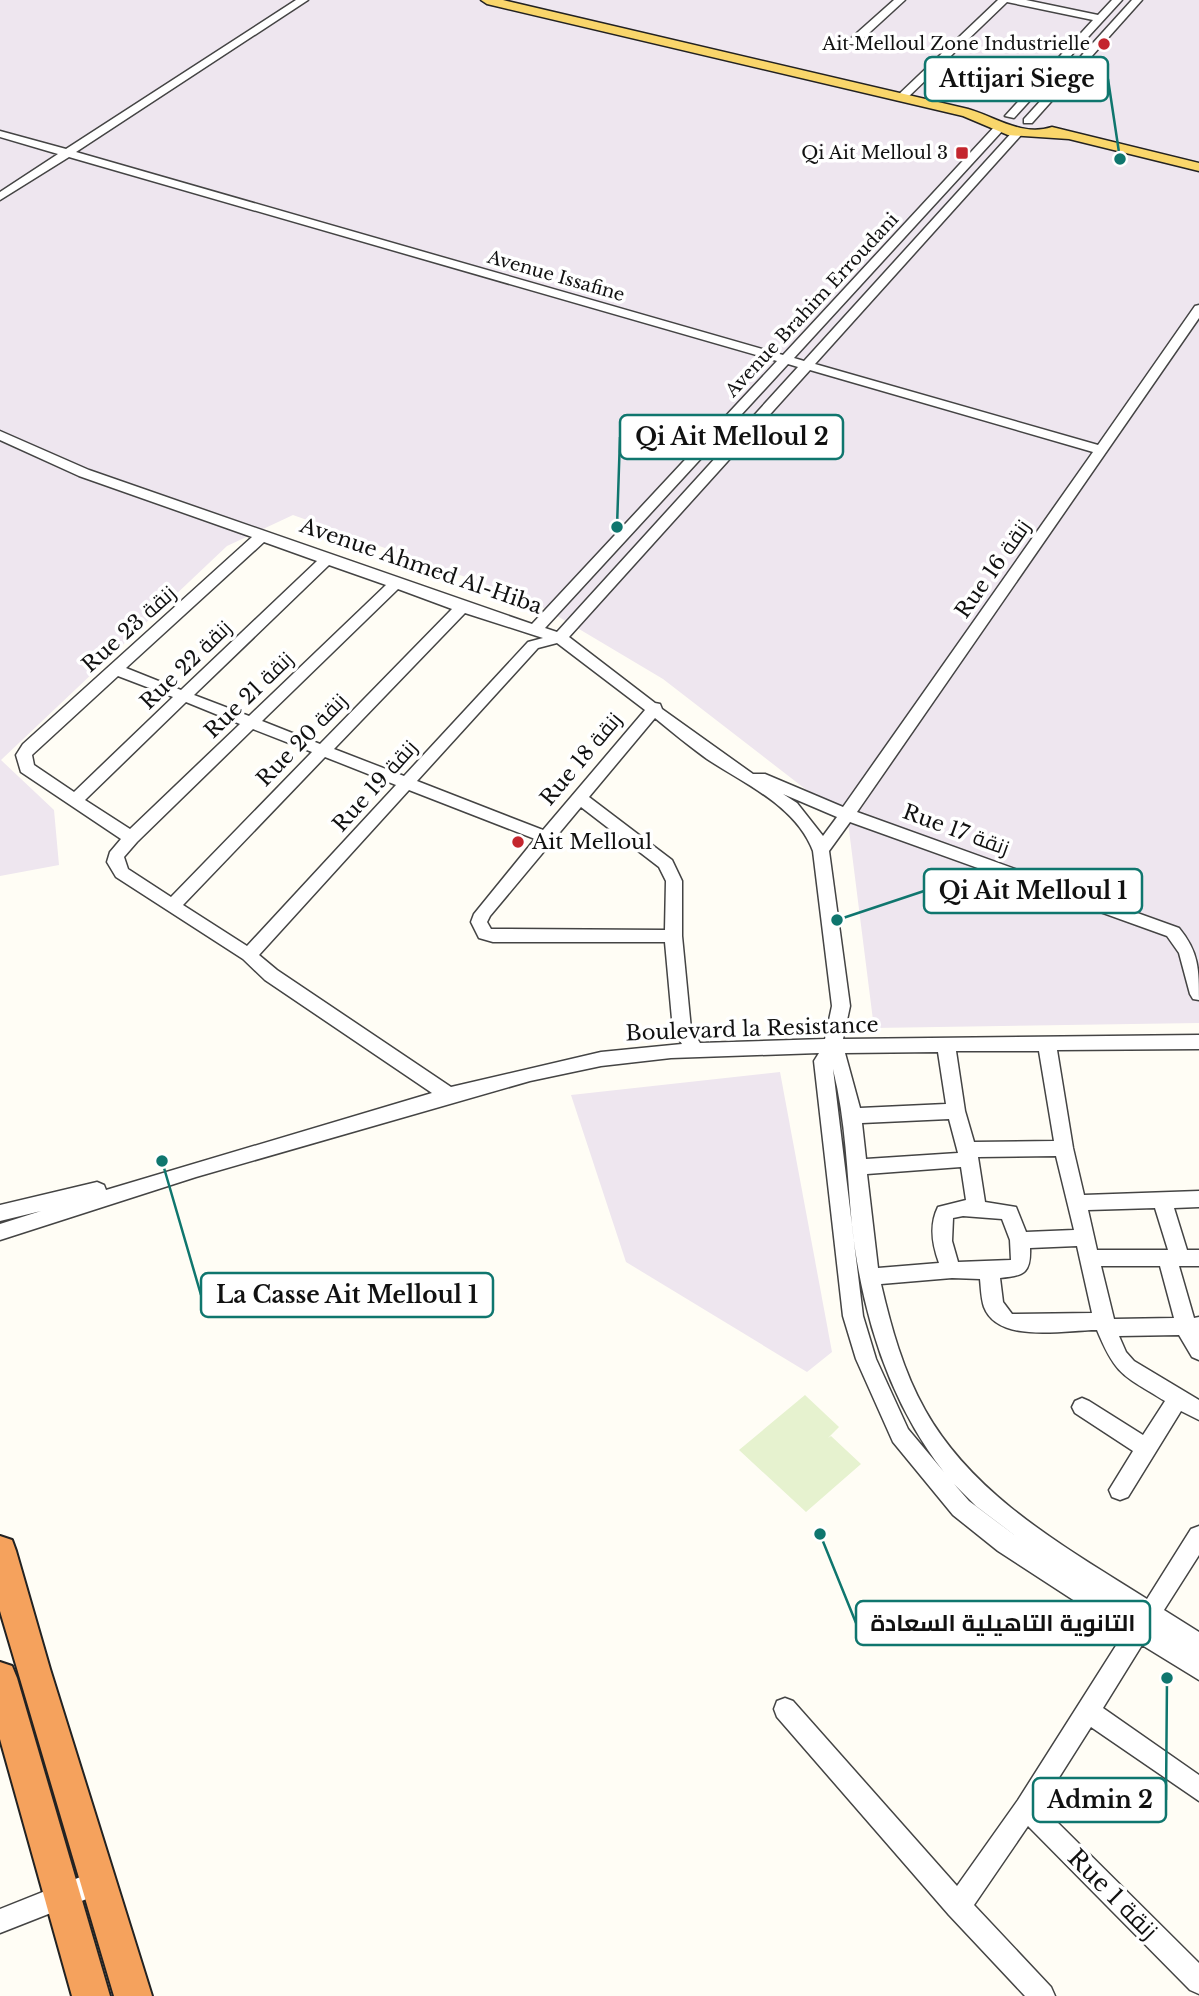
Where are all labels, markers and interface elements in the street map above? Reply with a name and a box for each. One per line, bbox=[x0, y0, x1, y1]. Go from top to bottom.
place label: Ait Melloul Zone Industrielle bbox=[821, 33, 1090, 55]
marker: Ait Melloul Zone Industrielle bbox=[1096, 36, 1112, 52]
callout: Attijari Siege bbox=[925, 57, 1108, 101]
text: Attijari Siege bbox=[938, 65, 1095, 93]
place label: Qi Ait Melloul 3 bbox=[801, 142, 948, 164]
marker: Qi Ait Melloul 3 bbox=[954, 145, 970, 161]
street label: Avenue Brahim Erroudani bbox=[720, 208, 903, 402]
street label: Avenue Issafine bbox=[484, 246, 627, 306]
callout: Qi Ait Melloul 2 bbox=[620, 415, 843, 459]
text: Qi Ait Melloul 2 bbox=[635, 423, 829, 451]
street label: Avenue Ahmed Al-Hiba bbox=[296, 512, 546, 620]
street label: Rue 16 زنقة bbox=[950, 515, 1036, 623]
street label: Rue 23 زنقة bbox=[77, 580, 181, 678]
street label: Rue 22 زنقة bbox=[135, 615, 237, 715]
street label: Rue 21 زنقة bbox=[199, 646, 299, 744]
street label: Rue 20 زنقة bbox=[251, 688, 353, 792]
street label: Rue 18 زنقة bbox=[535, 707, 627, 811]
street label: Rue 19 زنقة bbox=[327, 735, 423, 837]
street label: Rue 17 زنقة bbox=[899, 799, 1013, 861]
place label: Ait Melloul bbox=[531, 829, 652, 855]
marker: Ait Melloul bbox=[510, 834, 526, 850]
callout: Qi Ait Melloul 1 bbox=[924, 869, 1142, 913]
text: Qi Ait Melloul 1 bbox=[939, 877, 1127, 905]
street label: Boulevard la Resistance bbox=[625, 1012, 879, 1046]
callout: La Casse Ait Melloul 1 bbox=[201, 1273, 493, 1317]
text: La Casse Ait Melloul 1 bbox=[216, 1281, 478, 1309]
callout: التانوية التاهيلية السعادة bbox=[856, 1601, 1150, 1645]
text: التانوية التاهيلية السعادة bbox=[870, 1609, 1136, 1637]
callout: Admin 2 bbox=[1033, 1778, 1166, 1822]
text: Admin 2 bbox=[1046, 1786, 1153, 1814]
street label: Rue 1 زنقة bbox=[1062, 1843, 1164, 1945]

